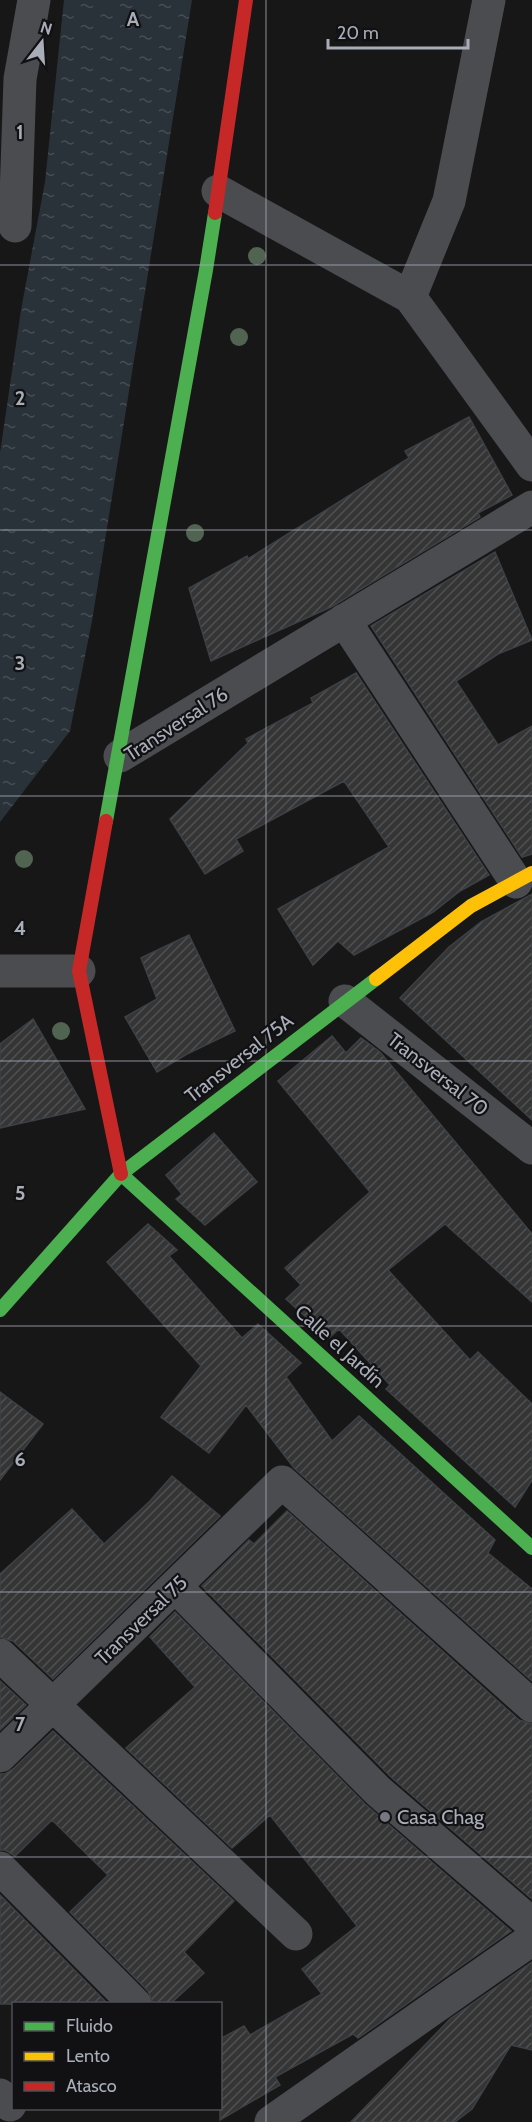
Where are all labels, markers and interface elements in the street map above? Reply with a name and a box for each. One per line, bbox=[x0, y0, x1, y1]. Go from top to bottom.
text: A bbox=[127, 7, 140, 31]
north arrow bbox=[12, 12, 72, 72]
scale bar bbox=[328, 12, 468, 50]
text: N bbox=[38, 17, 54, 39]
text: 20 m bbox=[337, 22, 379, 44]
text: 1 bbox=[16, 120, 24, 144]
text: 2 bbox=[15, 386, 25, 410]
text: 3 bbox=[15, 651, 25, 675]
street label: Transversal 76 bbox=[120, 682, 232, 766]
text: 4 bbox=[14, 916, 26, 940]
street label: Transversal 75A bbox=[180, 1008, 298, 1108]
street label: Transversal 70 bbox=[383, 1027, 493, 1121]
text: 5 bbox=[15, 1181, 25, 1205]
street label: Calle el Jardín bbox=[290, 1299, 390, 1393]
text: 6 bbox=[14, 1447, 26, 1471]
street label: Transversal 75 bbox=[90, 1570, 192, 1670]
text: 7 bbox=[15, 1712, 26, 1736]
place label: Casa Chag bbox=[397, 1805, 485, 1829]
marker: Casa Chag bbox=[378, 1810, 392, 1824]
legend bbox=[12, 2002, 222, 2110]
text: Fluido bbox=[66, 2015, 113, 2037]
text: Lento bbox=[66, 2045, 110, 2067]
text: Atasco bbox=[66, 2075, 117, 2097]

